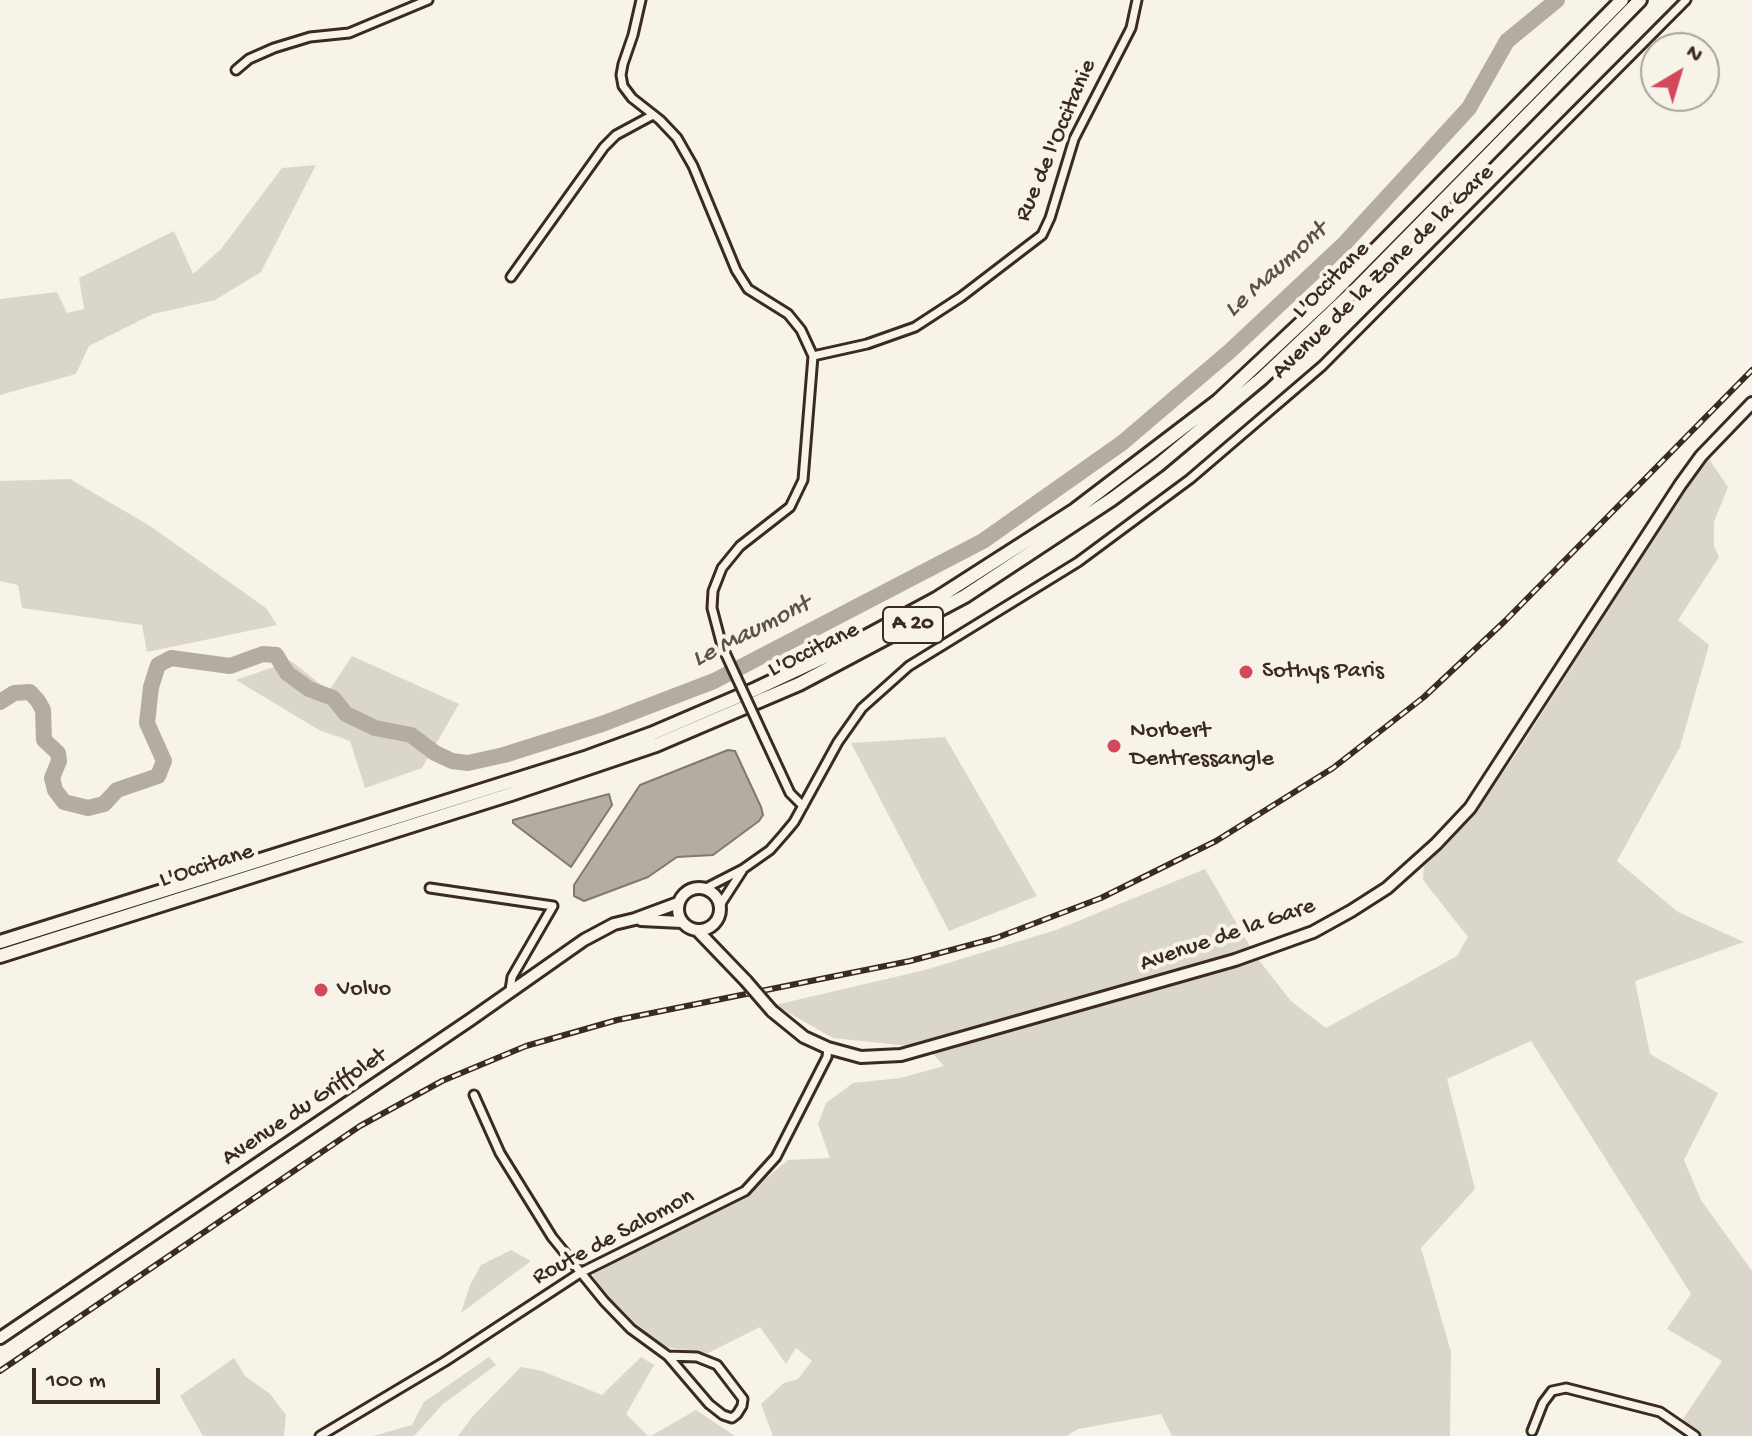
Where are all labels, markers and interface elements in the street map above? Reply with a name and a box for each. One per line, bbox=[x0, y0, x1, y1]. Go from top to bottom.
north arrow bbox=[1640, 32, 1720, 112]
text: N bbox=[1680, 40, 1707, 69]
street label: Rue de l'Occitanie bbox=[1010, 56, 1104, 226]
street label: Avenue de la Zone de la Gare bbox=[1267, 159, 1501, 387]
water label: Le Maumont bbox=[1219, 216, 1335, 326]
street label: L'Occitane bbox=[1287, 236, 1377, 326]
water label: Le Maumont bbox=[688, 590, 816, 676]
road number: A 20 bbox=[883, 607, 943, 643]
street label: L'Occitane bbox=[764, 617, 864, 685]
place label: Sothys Paris bbox=[1262, 658, 1384, 686]
marker: Sothys Paris bbox=[1237, 663, 1255, 681]
place label: Norbert Dentressangle bbox=[1130, 718, 1274, 774]
marker: Norbert Dentressangle bbox=[1105, 737, 1123, 755]
street label: L'Occitane bbox=[156, 838, 258, 896]
street label: Avenue de la Gare bbox=[1136, 892, 1320, 980]
place label: Volvo bbox=[337, 976, 391, 1004]
marker: Volvo bbox=[312, 981, 330, 999]
street label: Avenue du Griffolet bbox=[217, 1042, 393, 1174]
street label: Route de Salomon bbox=[528, 1183, 700, 1293]
scale bar bbox=[36, 1352, 164, 1402]
text: 100 m bbox=[46, 1367, 106, 1396]

